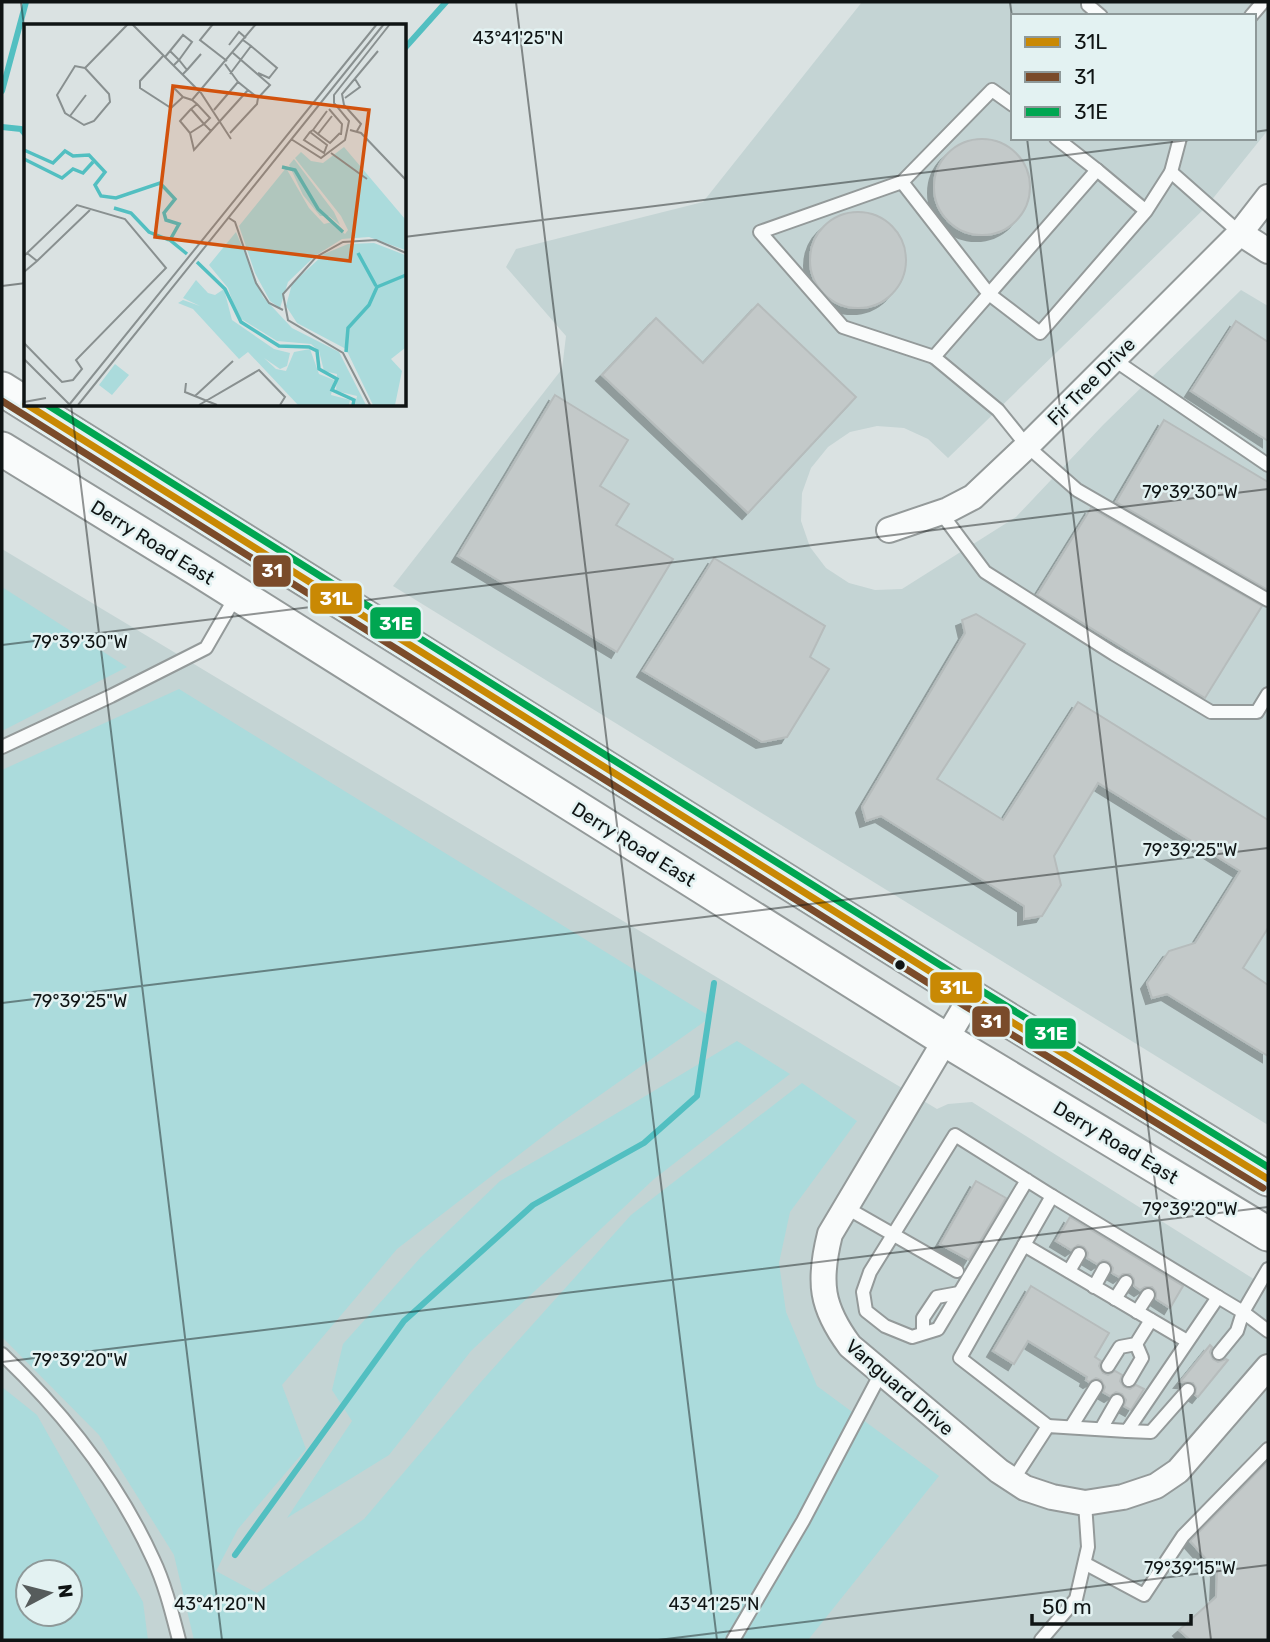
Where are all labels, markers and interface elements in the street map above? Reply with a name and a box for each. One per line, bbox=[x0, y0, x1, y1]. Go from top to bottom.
legend bbox=[1011, 14, 1256, 140]
inset map bbox=[24, 24, 406, 406]
text: 43°41'25"N bbox=[472, 27, 564, 49]
text: 31L bbox=[1074, 29, 1107, 54]
text: 31 bbox=[1074, 64, 1095, 89]
text: 31E bbox=[1074, 99, 1108, 124]
street label: Fir Tree Drive bbox=[1043, 333, 1140, 430]
text: 79°39'30"W bbox=[1142, 481, 1238, 503]
street label: Derry Road East bbox=[87, 495, 219, 590]
line badge: 31 bbox=[252, 554, 292, 588]
text: 31 bbox=[261, 559, 283, 582]
line badge: 31L bbox=[309, 582, 363, 615]
text: 31L bbox=[319, 587, 353, 610]
line badge: 31E bbox=[369, 606, 422, 640]
text: 31E bbox=[379, 612, 413, 635]
text: 79°39'30"W bbox=[32, 631, 128, 653]
street label: Derry Road East bbox=[568, 797, 700, 892]
text: 79°39'25"W bbox=[1143, 839, 1237, 861]
unlabelled marker bbox=[893, 958, 907, 972]
line badge: 31L bbox=[929, 971, 983, 1004]
text: 31L bbox=[939, 976, 973, 999]
text: 79°39'25"W bbox=[33, 990, 127, 1012]
line badge: 31 bbox=[971, 1005, 1011, 1038]
text: 31 bbox=[980, 1010, 1002, 1033]
line badge: 31E bbox=[1024, 1017, 1077, 1050]
text: 31E bbox=[1034, 1022, 1068, 1045]
street label: Derry Road East bbox=[1049, 1096, 1183, 1189]
text: 79°39'20"W bbox=[1142, 1198, 1238, 1220]
street label: Vanguard Drive bbox=[841, 1334, 958, 1440]
text: 79°39'20"W bbox=[32, 1349, 128, 1371]
text: 79°39'15"W bbox=[1144, 1557, 1236, 1579]
north arrow bbox=[14, 1558, 84, 1628]
scale bar bbox=[1032, 1582, 1191, 1626]
text: N bbox=[53, 1583, 78, 1599]
text: 43°41'20"N bbox=[174, 1593, 266, 1615]
text: 43°41'25"N bbox=[668, 1593, 760, 1615]
text: 50 m bbox=[1042, 1594, 1092, 1619]

